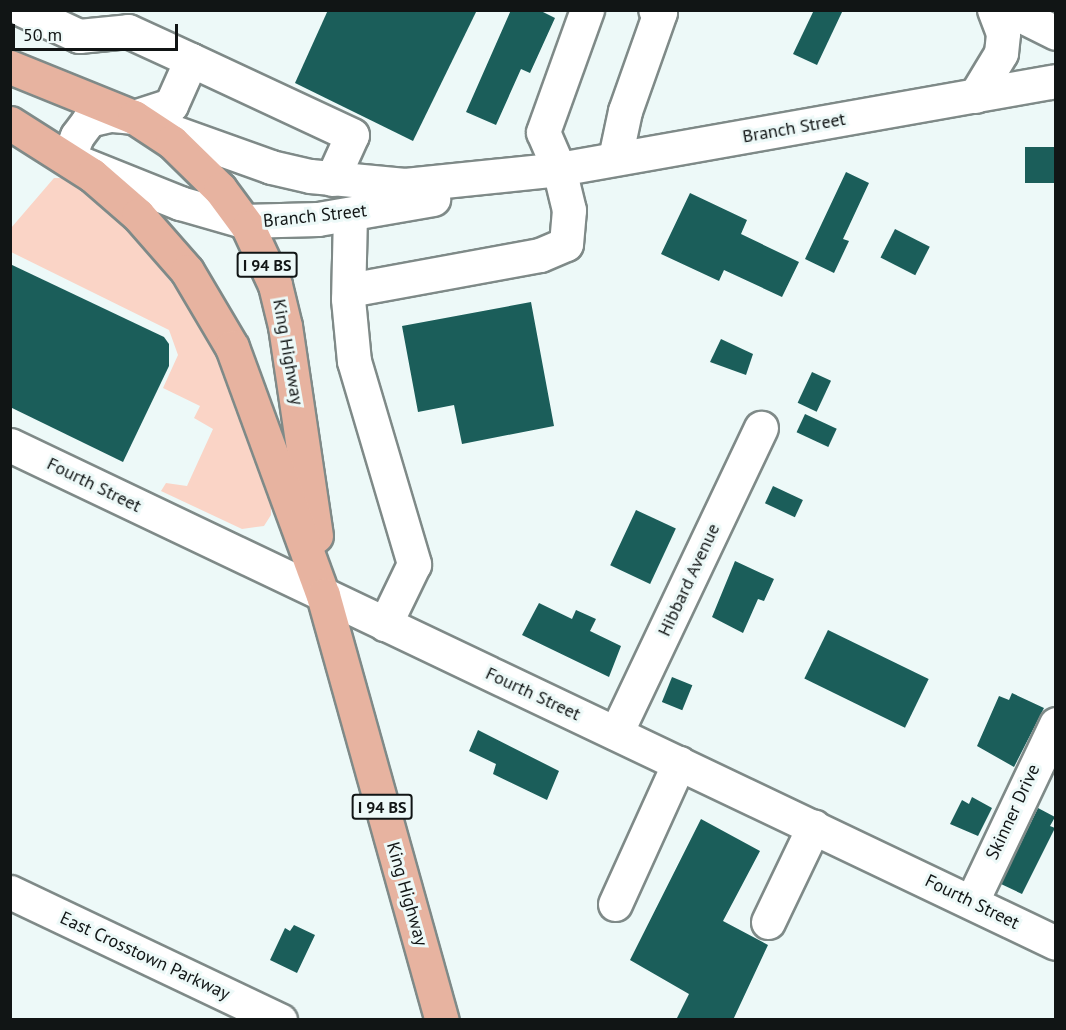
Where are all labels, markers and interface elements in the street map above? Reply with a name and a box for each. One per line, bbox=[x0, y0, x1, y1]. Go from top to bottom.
scale bar bbox=[15, 12, 182, 50]
text: 50 m bbox=[23, 23, 62, 46]
street label: Branch Street bbox=[741, 108, 847, 148]
street label: Branch Street bbox=[262, 200, 368, 232]
road number: I 94 BS bbox=[236, 252, 298, 278]
street label: King Highway bbox=[268, 297, 308, 407]
street label: Fourth Street bbox=[43, 453, 145, 517]
street label: Hibbard Avenue bbox=[653, 520, 725, 640]
street label: Fourth Street bbox=[482, 663, 584, 725]
street label: Skinner Drive bbox=[981, 761, 1045, 863]
road number: I 94 BS bbox=[350, 794, 413, 820]
street label: King Highway bbox=[382, 840, 432, 948]
street label: Fourth Street bbox=[921, 870, 1023, 934]
street label: East Crosstown Parkway bbox=[57, 907, 233, 1005]

